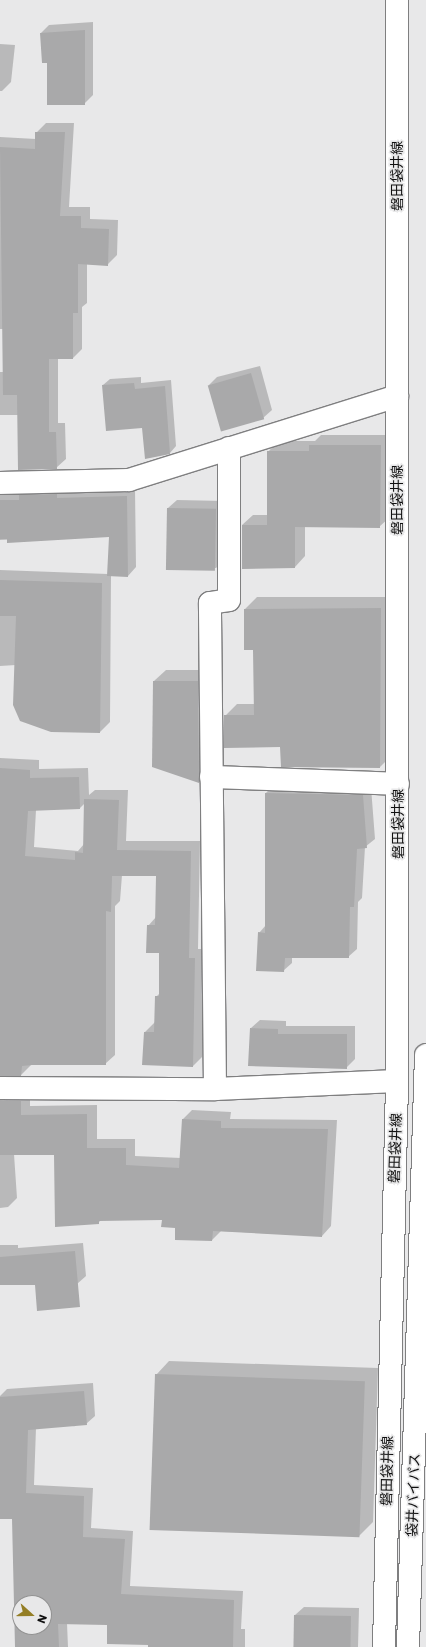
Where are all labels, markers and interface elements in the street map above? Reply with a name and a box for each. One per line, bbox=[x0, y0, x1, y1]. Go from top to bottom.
street label: 磐田袋井線 bbox=[389, 141, 405, 211]
street label: 磐田袋井線 bbox=[389, 465, 405, 535]
street label: 磐田袋井線 bbox=[390, 789, 406, 859]
street label: 磐田袋井線 bbox=[385, 1113, 405, 1183]
street label: 磐田袋井線 bbox=[378, 1436, 396, 1506]
street label: 袋井バイパス bbox=[403, 1453, 423, 1537]
north arrow bbox=[12, 1595, 52, 1635]
text: N bbox=[33, 1612, 51, 1626]

